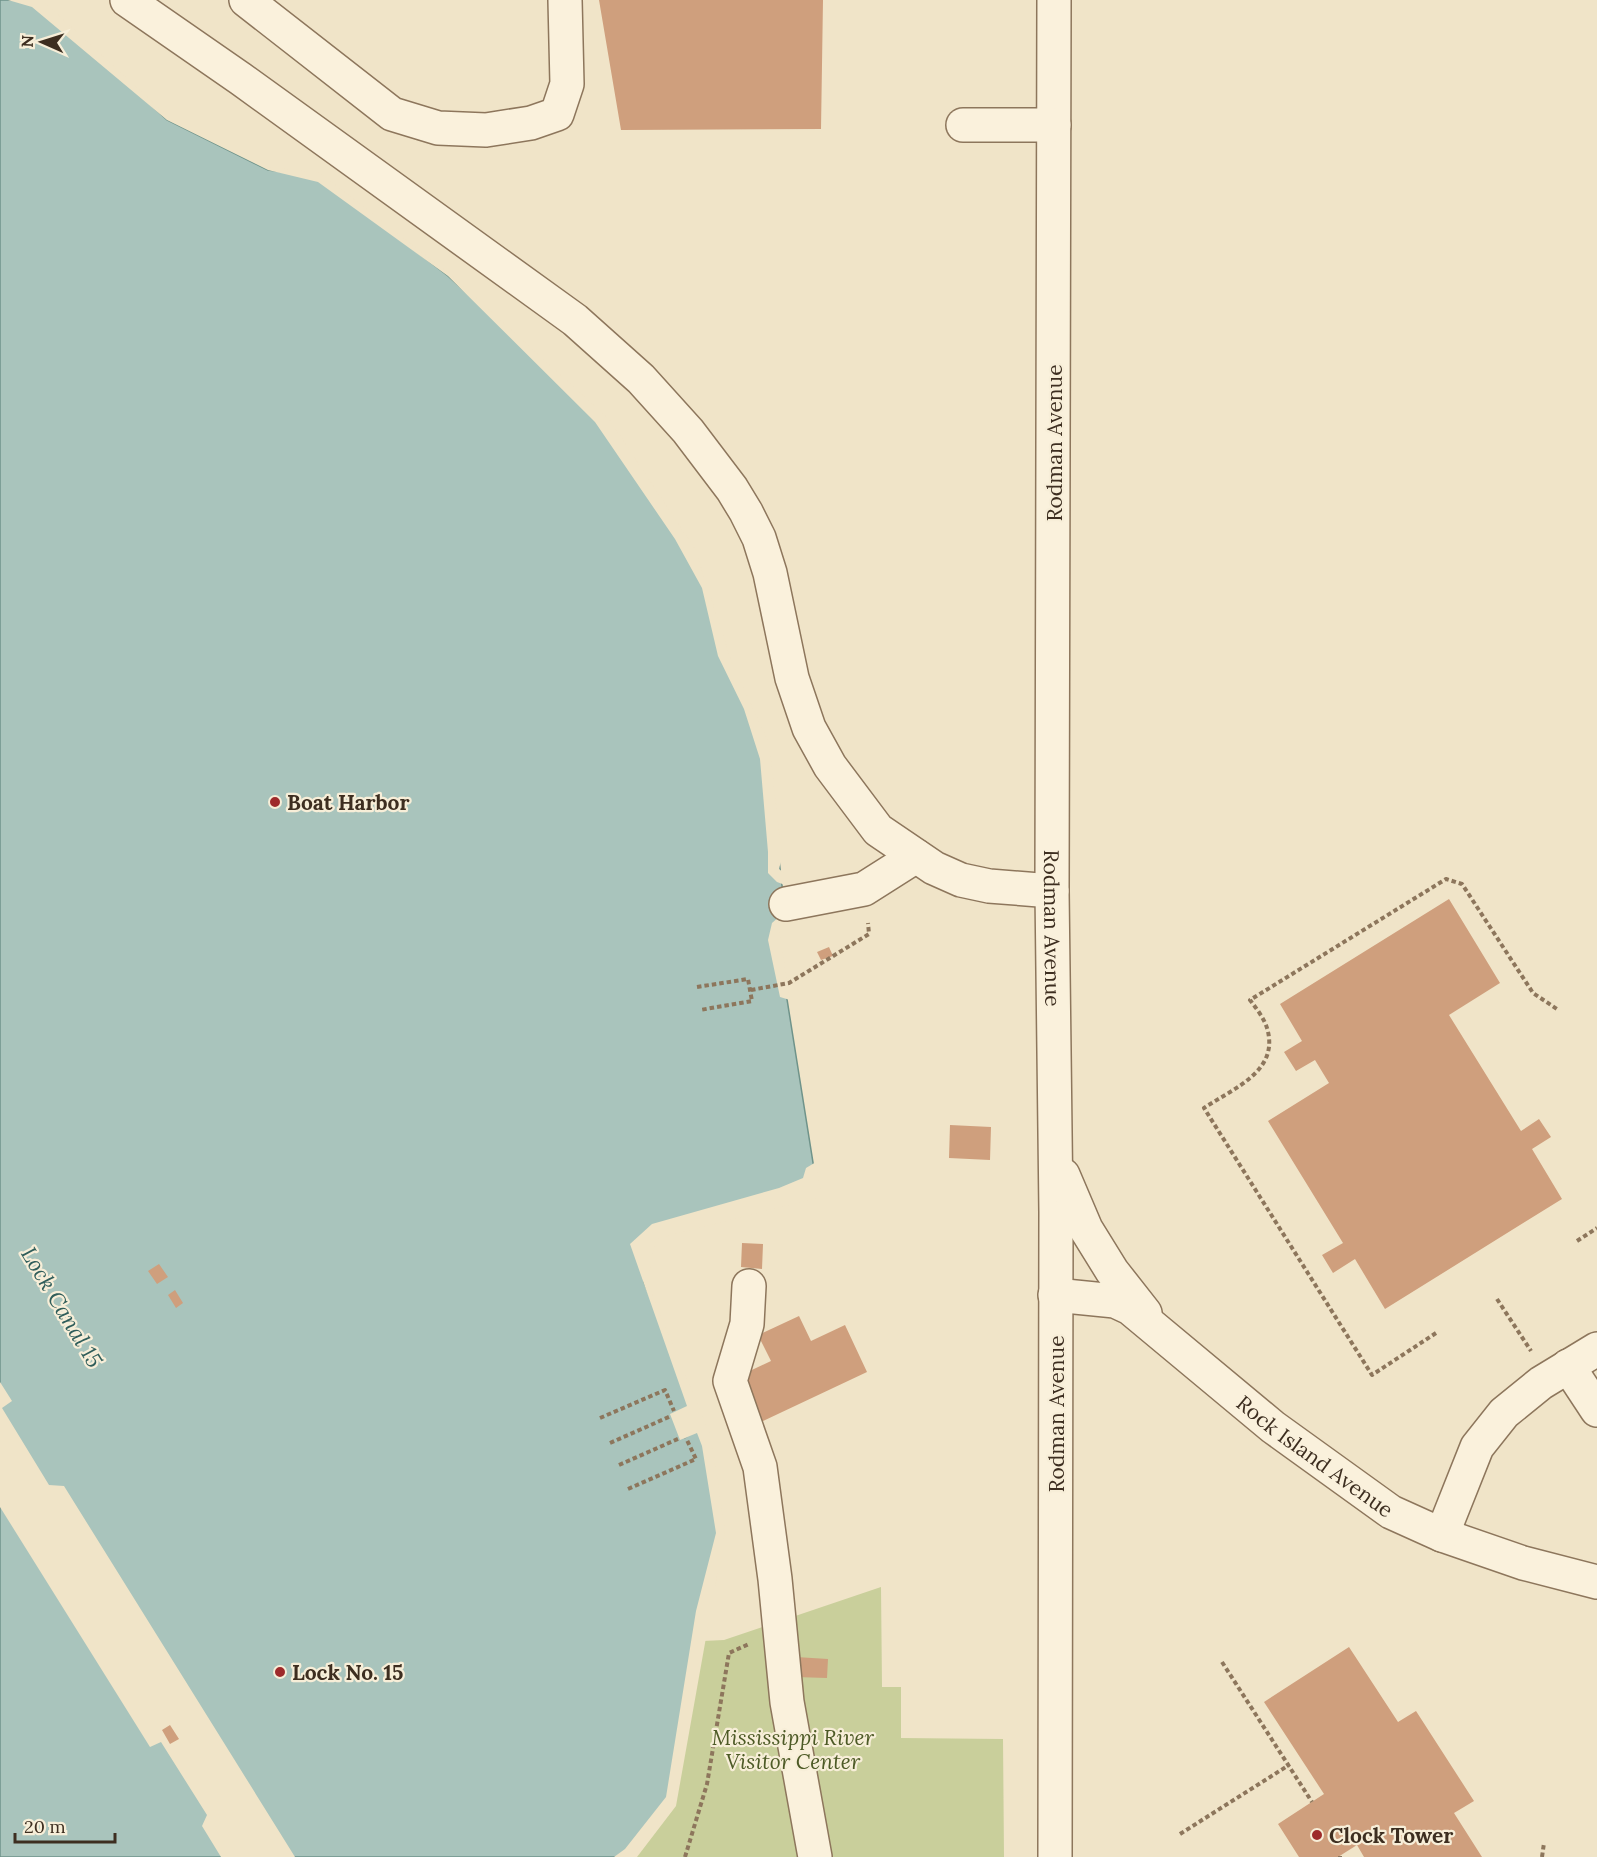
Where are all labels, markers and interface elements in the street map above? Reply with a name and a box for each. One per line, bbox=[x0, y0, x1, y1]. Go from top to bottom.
north arrow bbox=[12, 12, 72, 72]
text: N bbox=[17, 35, 37, 48]
street label: Rodman Avenue bbox=[1041, 364, 1068, 522]
place label: Boat Harbor bbox=[287, 789, 409, 816]
marker: Boat Harbor bbox=[268, 795, 282, 809]
street label: Rodman Avenue bbox=[1038, 849, 1067, 1007]
water label: Lock Canal 15 bbox=[15, 1242, 109, 1372]
street label: Rodman Avenue bbox=[1043, 1335, 1070, 1493]
street label: Rock Island Avenue bbox=[1231, 1389, 1399, 1523]
place label: Lock No. 15 bbox=[292, 1659, 403, 1686]
marker: Lock No. 15 bbox=[273, 1665, 287, 1679]
park label: Mississippi River Visitor Center bbox=[712, 1724, 875, 1775]
scale bar bbox=[15, 1806, 116, 1844]
text: 20 m bbox=[24, 1815, 66, 1838]
place label: Clock Tower bbox=[1329, 1822, 1453, 1849]
marker: Clock Tower bbox=[1310, 1828, 1324, 1842]

